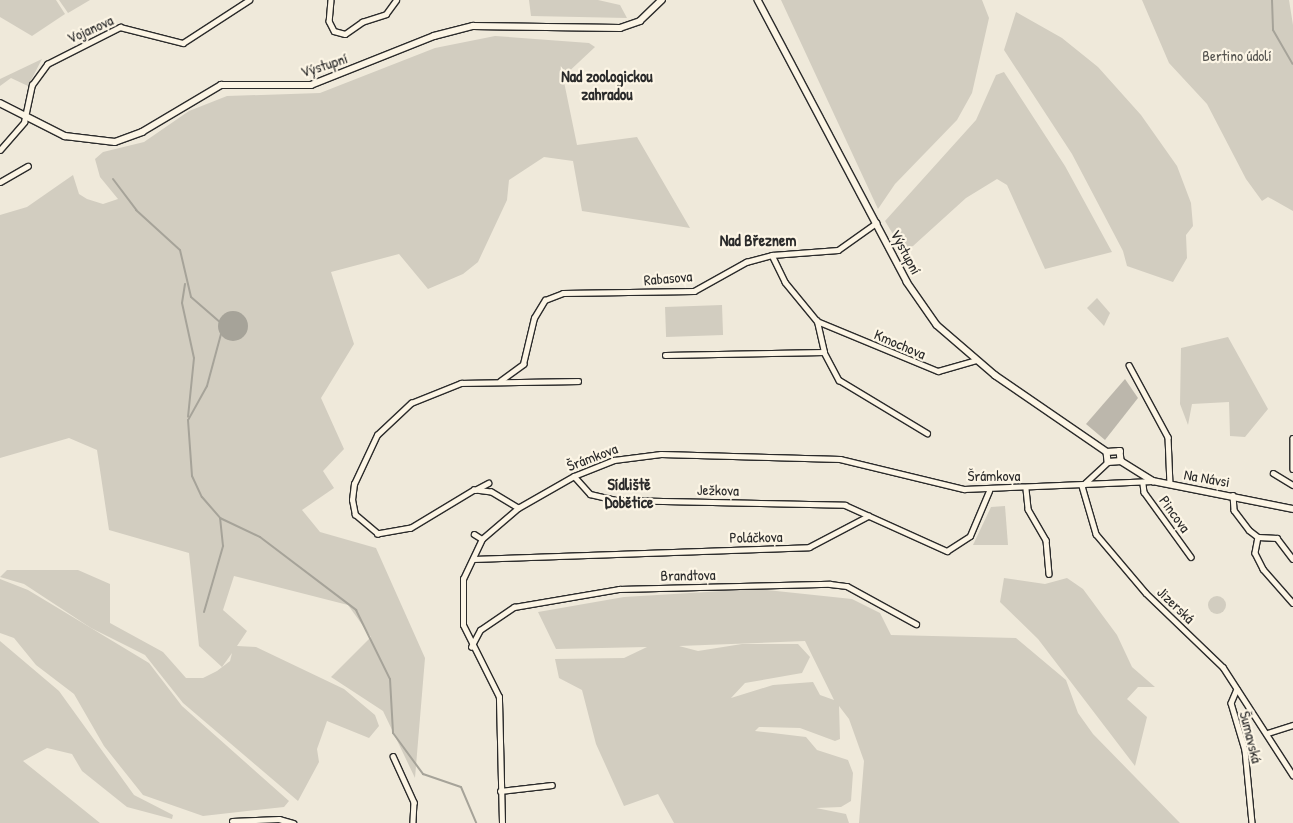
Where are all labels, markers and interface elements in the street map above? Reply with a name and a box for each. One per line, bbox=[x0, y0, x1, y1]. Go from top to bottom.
street label: Vojanova bbox=[64, 11, 116, 47]
park label: Bertino údolí bbox=[1202, 47, 1272, 65]
street label: Výstupní bbox=[298, 49, 350, 81]
district label: Nad zoologickou zahradou bbox=[561, 66, 653, 104]
street label: Výstupní bbox=[887, 226, 925, 278]
district label: Nad Březnem bbox=[720, 230, 796, 250]
street label: Rabasova bbox=[643, 267, 693, 289]
street label: Kmochova bbox=[872, 325, 928, 363]
street label: Šrámkova bbox=[564, 439, 620, 475]
street label: Na Návsi bbox=[1183, 465, 1231, 491]
street label: Šrámkova bbox=[968, 467, 1020, 485]
district label: Sídliště Dobětice bbox=[605, 474, 653, 512]
street label: Ježkova bbox=[697, 481, 739, 499]
street label: Pincova bbox=[1156, 492, 1194, 536]
street label: Poláčkova bbox=[729, 528, 783, 546]
street label: Brandtova bbox=[660, 566, 716, 584]
street label: Jizerská bbox=[1154, 583, 1198, 627]
street label: Šumavská bbox=[1236, 709, 1266, 765]

